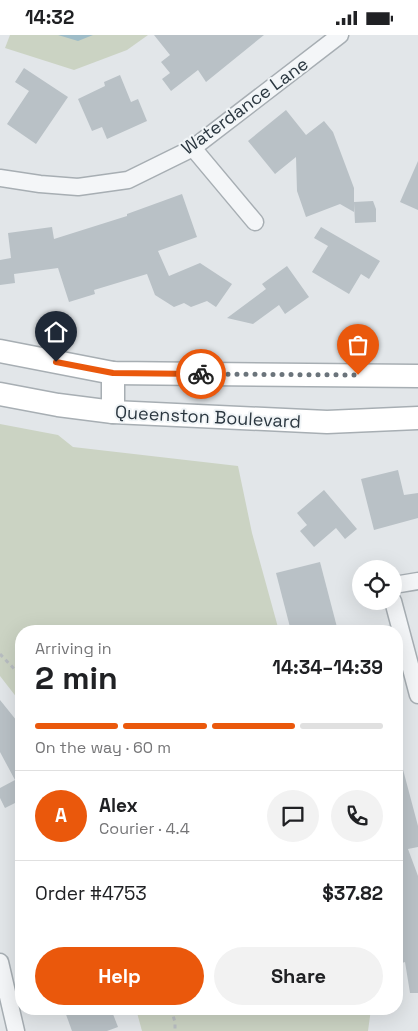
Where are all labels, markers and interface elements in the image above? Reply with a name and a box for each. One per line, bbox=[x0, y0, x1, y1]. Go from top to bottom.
text: 14:32 bbox=[25, 5, 74, 30]
street label: Waterdance Lane bbox=[177, 52, 313, 159]
pin bbox=[35, 311, 77, 362]
icon: home bbox=[42, 318, 70, 346]
pin bbox=[337, 324, 379, 375]
icon: bag bbox=[344, 331, 372, 359]
courier bbox=[176, 349, 226, 399]
icon: bike bbox=[187, 360, 215, 388]
street label: Queenston Boulevard bbox=[115, 400, 302, 433]
map controls bbox=[352, 560, 402, 610]
button: locate bbox=[352, 560, 402, 610]
text: Arriving in bbox=[35, 638, 112, 659]
text: 14:34–14:39 bbox=[272, 655, 383, 680]
text: 2 min bbox=[35, 658, 118, 698]
text: On the way · 60 m bbox=[35, 737, 171, 758]
button: chat bbox=[267, 790, 319, 842]
button: phone bbox=[331, 790, 383, 842]
text: Alex bbox=[99, 793, 138, 818]
text: A bbox=[55, 803, 67, 828]
text: Courier · 4.4 bbox=[99, 818, 190, 839]
text: Order #4753 bbox=[35, 881, 147, 906]
text: $37.82 bbox=[322, 881, 383, 906]
button: Help bbox=[35, 947, 204, 1005]
button: Share bbox=[214, 947, 383, 1005]

